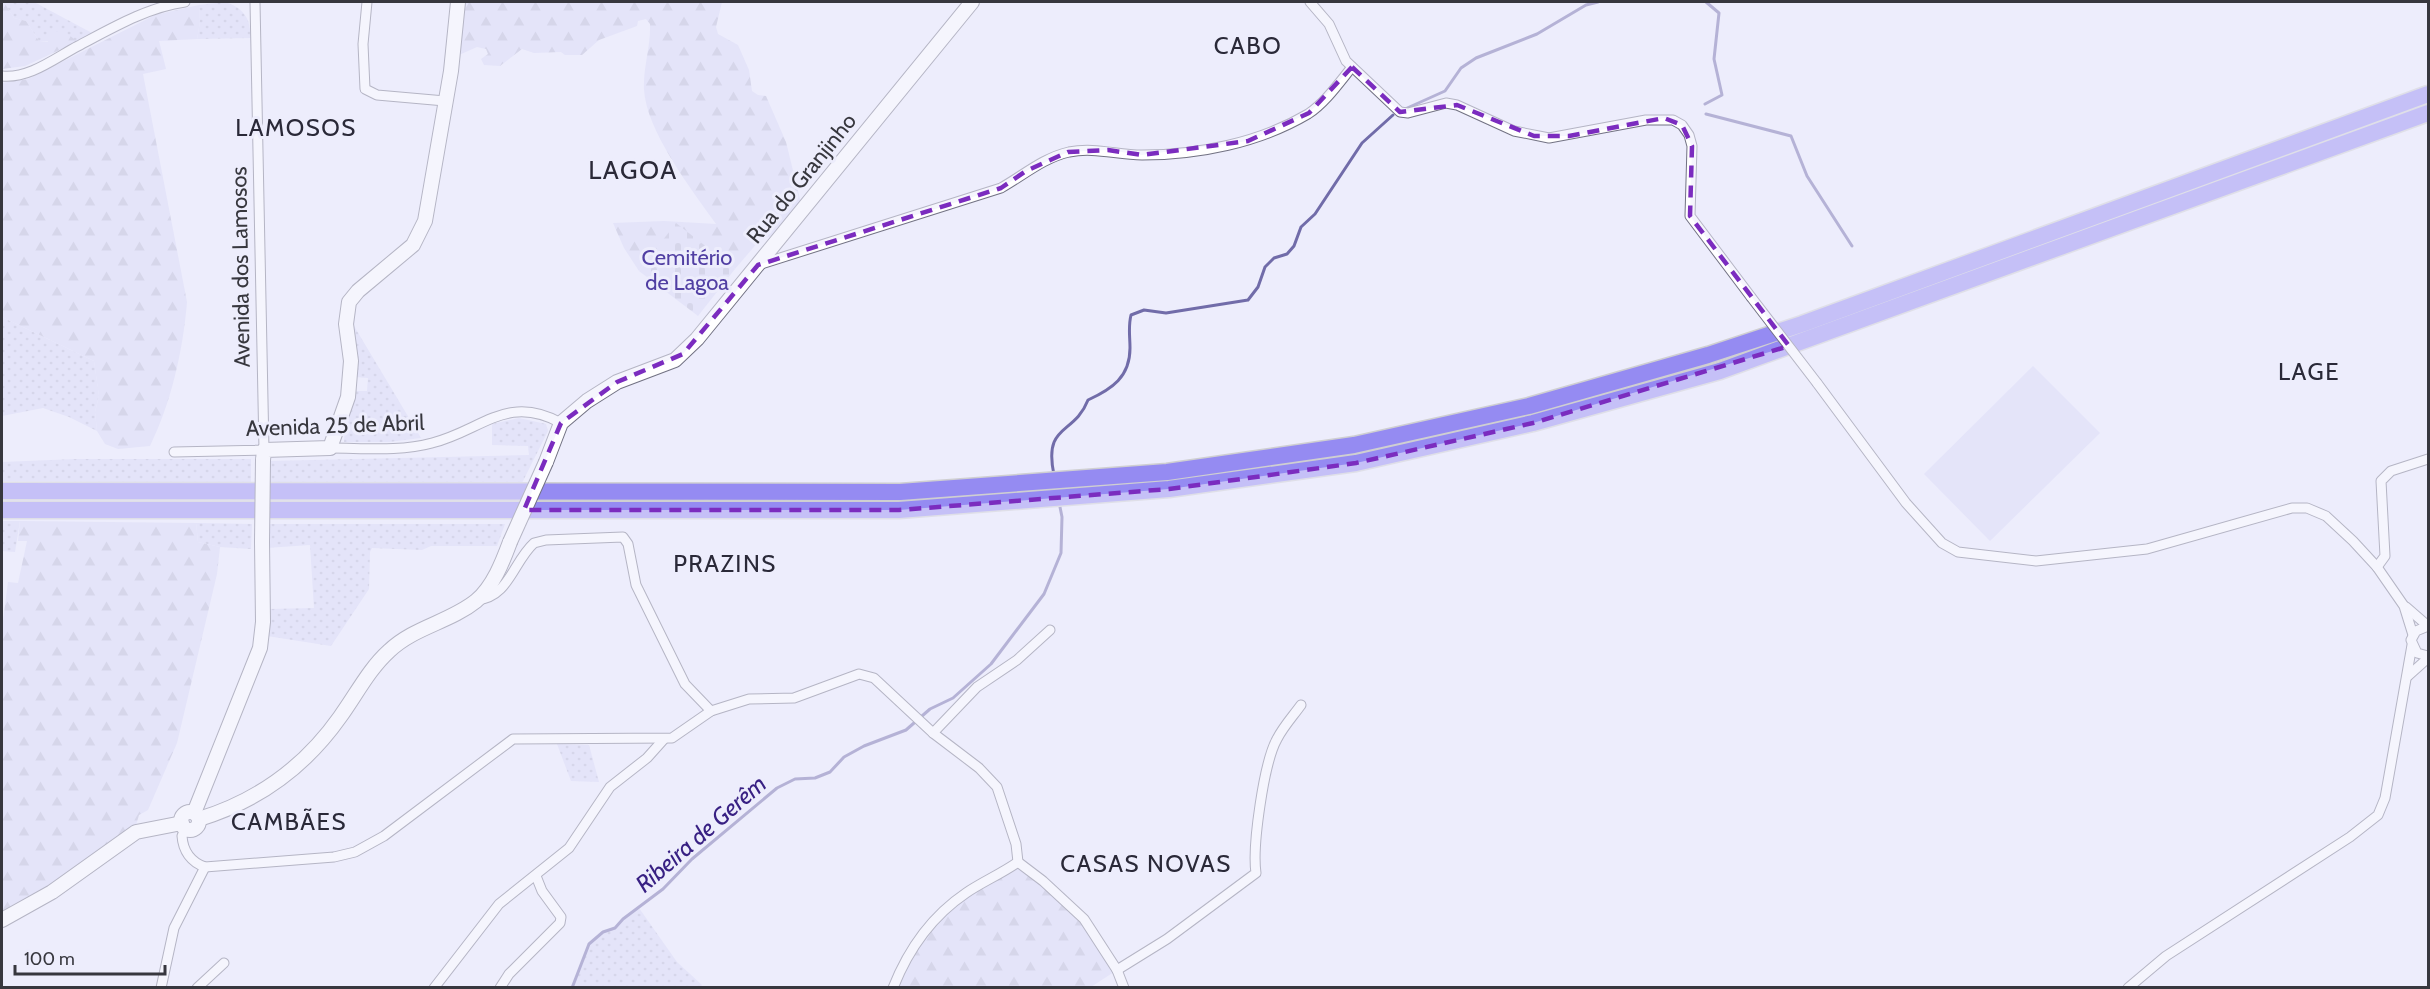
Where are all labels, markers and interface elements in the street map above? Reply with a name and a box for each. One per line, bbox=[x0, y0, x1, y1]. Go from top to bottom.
district label: CABO bbox=[1214, 31, 1282, 60]
street label: Rua do Granjinho bbox=[741, 108, 862, 249]
district label: LAMOSOS bbox=[235, 113, 357, 142]
district label: LAGOA bbox=[588, 154, 678, 186]
street label: Avenida dos Lamosos bbox=[225, 166, 256, 368]
park label: Cemitério de Lagoa bbox=[642, 244, 732, 296]
district label: LAGE bbox=[2278, 357, 2340, 386]
street label: Avenida 25 de Abril bbox=[245, 409, 426, 442]
district label: PRAZINS bbox=[673, 549, 777, 578]
water label: Ribeira de Gerêm bbox=[629, 769, 772, 898]
district label: CAMBÃES bbox=[231, 807, 347, 836]
district label: CASAS NOVAS bbox=[1060, 849, 1232, 878]
scale bar bbox=[15, 938, 165, 976]
text: 100 m bbox=[24, 948, 75, 970]

